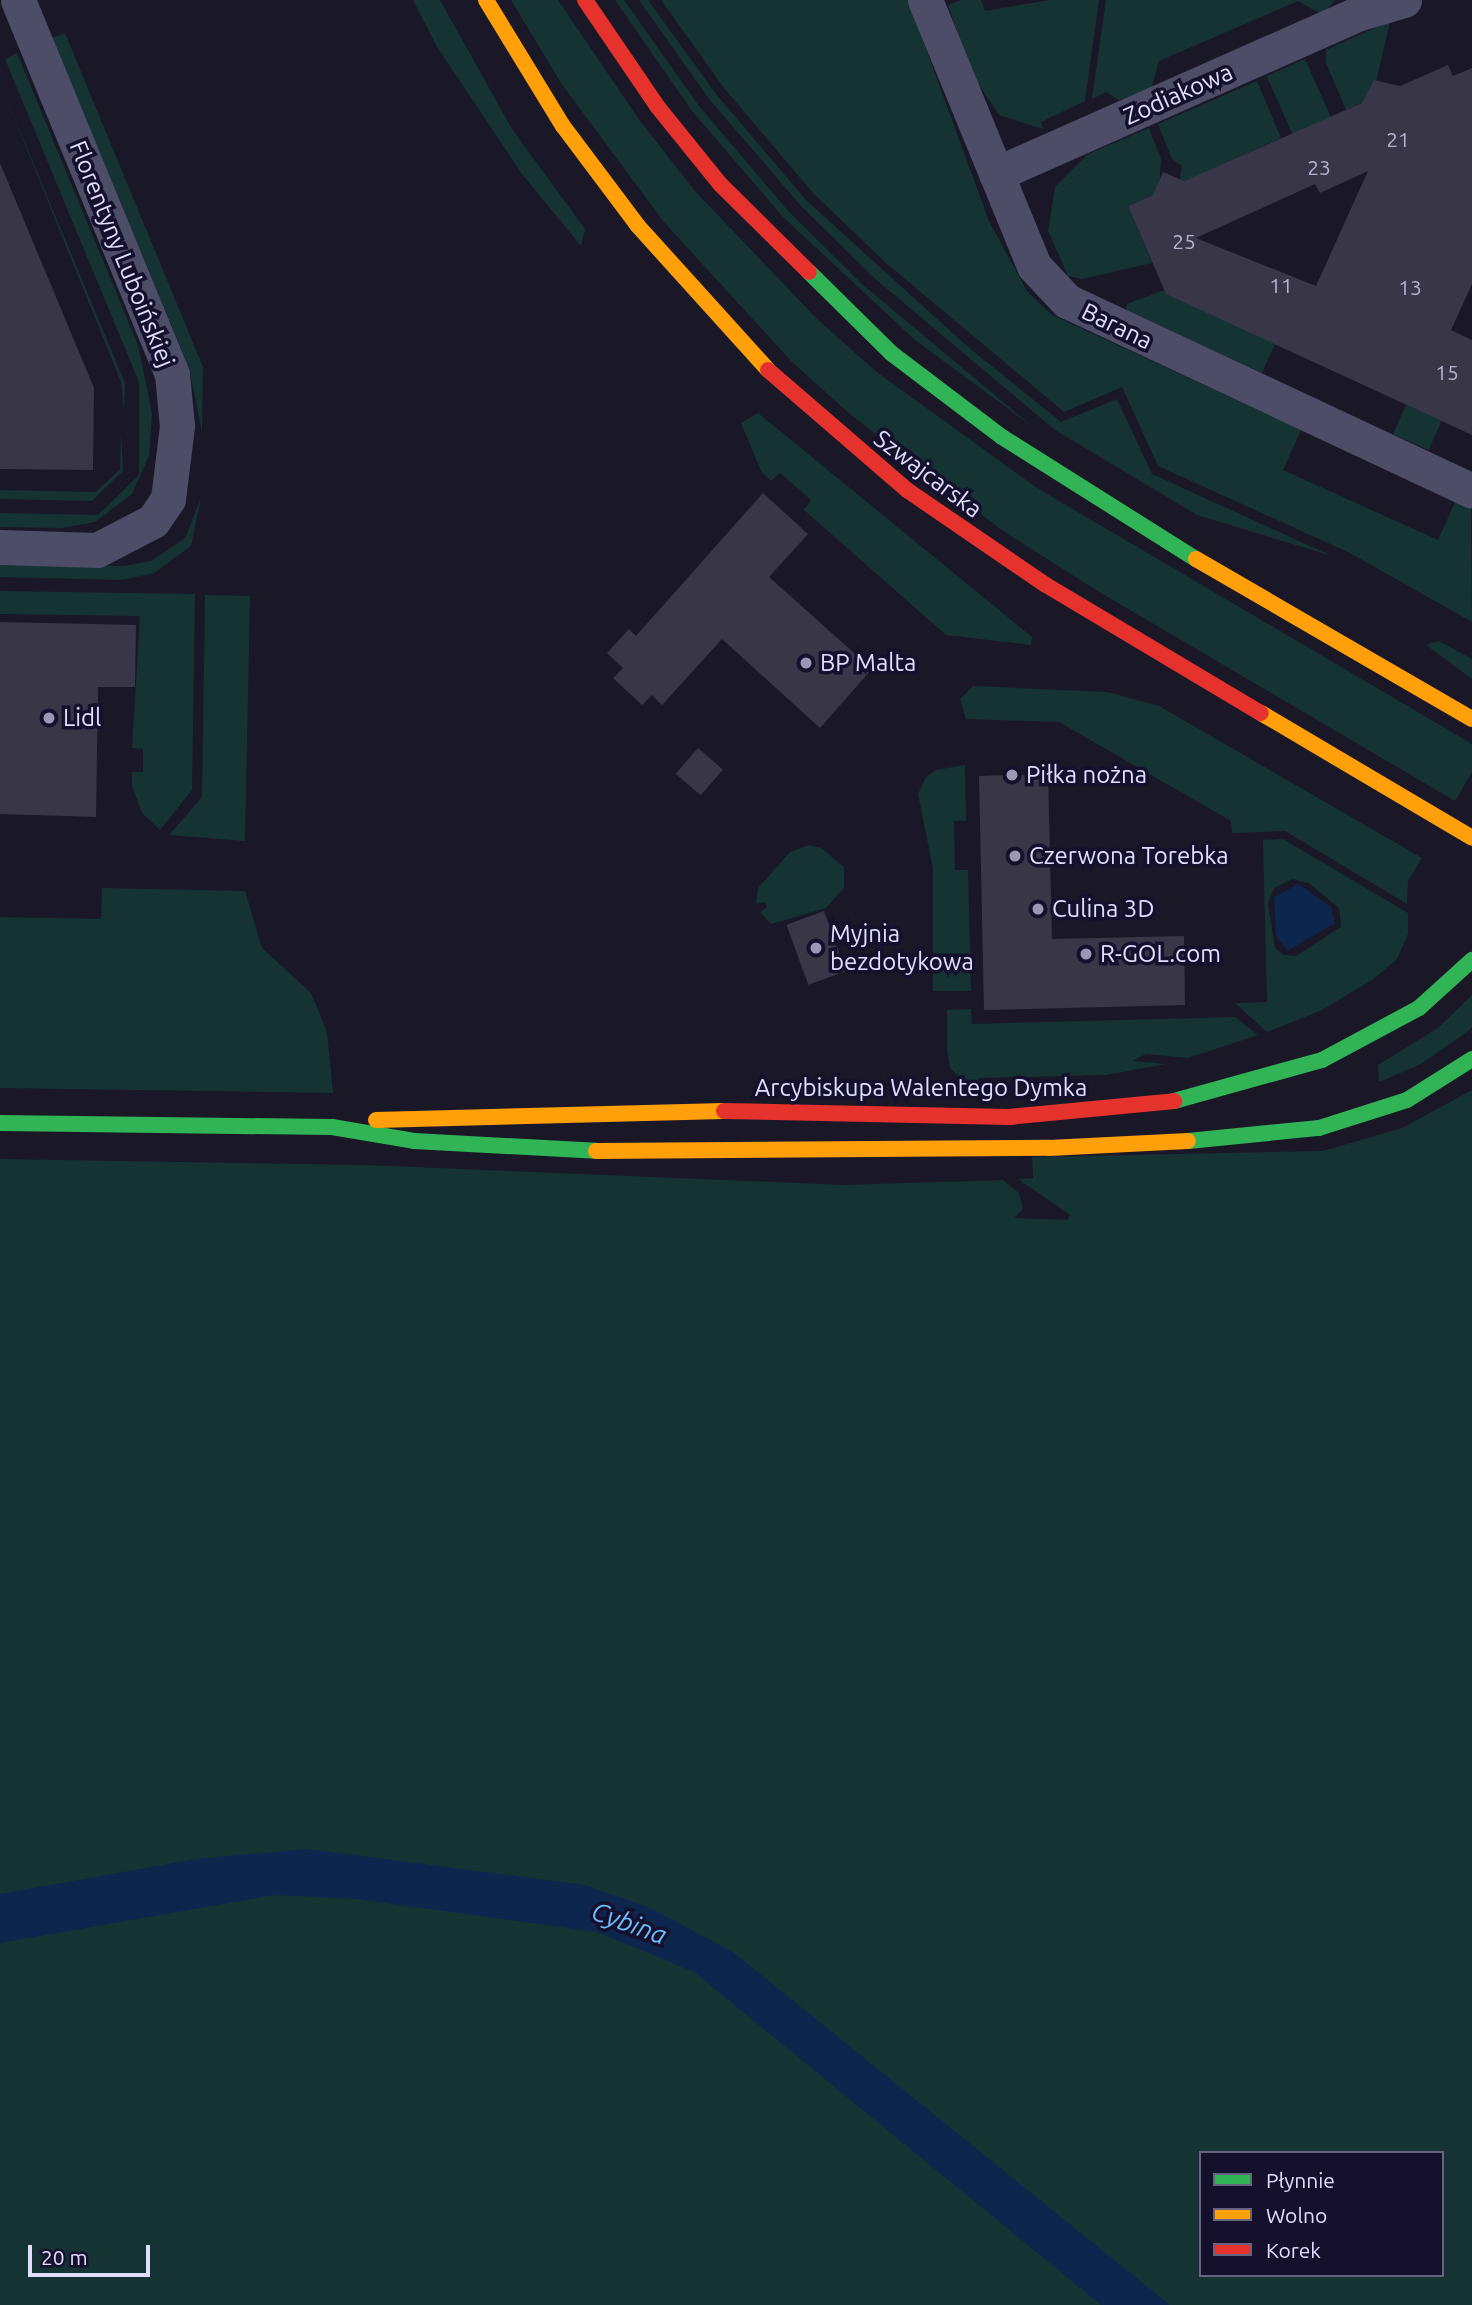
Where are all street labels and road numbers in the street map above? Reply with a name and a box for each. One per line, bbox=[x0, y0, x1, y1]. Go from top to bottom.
street label: Zodiakowa bbox=[1119, 57, 1237, 131]
street label: Florentyny Luboińskiej bbox=[63, 137, 181, 371]
street label: Barana bbox=[1077, 297, 1157, 355]
street label: Szwajcarska bbox=[868, 424, 988, 524]
street label: Arcybiskupa Walentego Dymka bbox=[755, 1074, 1087, 1102]

